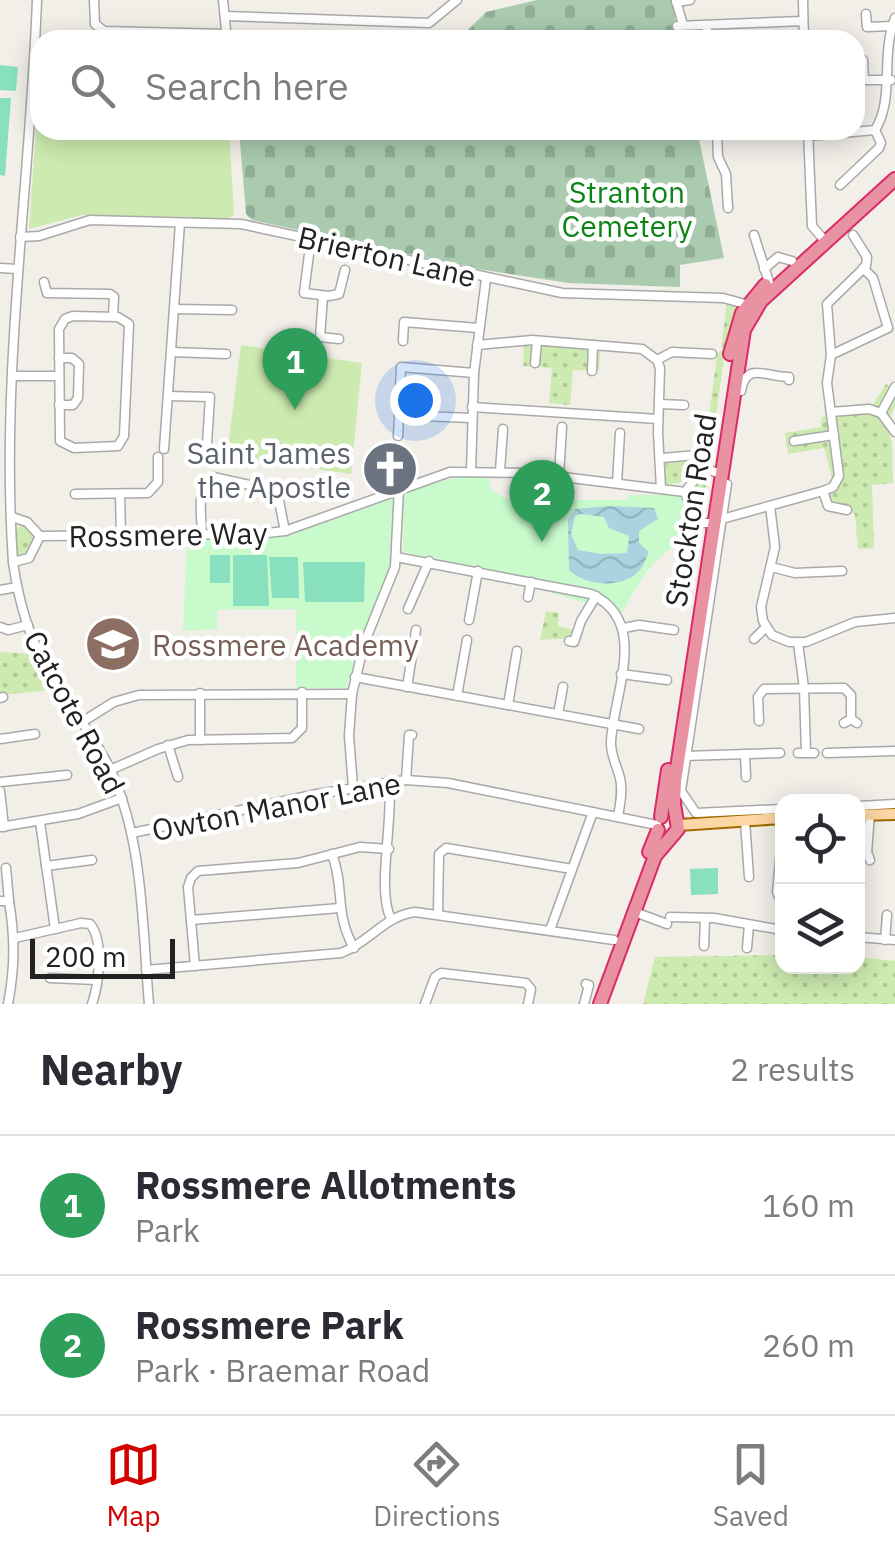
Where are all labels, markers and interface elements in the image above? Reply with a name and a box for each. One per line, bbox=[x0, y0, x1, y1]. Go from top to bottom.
search box bbox=[30, 30, 865, 140]
icon: search bbox=[65, 58, 120, 113]
text: Search here bbox=[145, 61, 349, 110]
park label: Stranton Cemetery bbox=[562, 172, 692, 245]
street label: Brierton Lane bbox=[294, 217, 480, 295]
pin: 1 bbox=[262, 328, 328, 410]
your location bbox=[390, 375, 441, 426]
street label: Stockton Road bbox=[655, 410, 725, 610]
place label: Saint James the Apostle bbox=[187, 433, 351, 506]
church icon: Saint James the Apostle bbox=[360, 439, 420, 499]
pin: 2 bbox=[510, 460, 574, 542]
street label: Rossmere Way bbox=[68, 513, 268, 555]
school or university icon: Rossmere Academy bbox=[83, 614, 143, 674]
street label: Catcote Road bbox=[16, 624, 134, 800]
place label: Rossmere Academy bbox=[152, 625, 419, 664]
street label: Owton Manor Lane bbox=[148, 763, 404, 849]
map controls bbox=[775, 794, 865, 974]
button: locate bbox=[775, 794, 865, 884]
button: layers bbox=[775, 884, 865, 974]
scale bar bbox=[30, 934, 175, 978]
text: 200 m bbox=[45, 938, 126, 975]
text: Nearby bbox=[40, 1042, 182, 1097]
text: 2 results bbox=[730, 1048, 855, 1090]
text: Rossmere Allotments bbox=[135, 1160, 517, 1209]
text: 1 bbox=[63, 1184, 82, 1226]
text: 160 m bbox=[762, 1184, 855, 1226]
text: Park bbox=[135, 1209, 200, 1251]
text: Rossmere Park bbox=[135, 1300, 404, 1349]
text: 2 bbox=[63, 1324, 82, 1366]
text: 260 m bbox=[762, 1324, 855, 1366]
text: Park · Braemar Road bbox=[135, 1349, 430, 1391]
tab: Map bbox=[106, 1437, 161, 1534]
tab: Directions bbox=[373, 1437, 501, 1534]
tab: Saved bbox=[713, 1437, 789, 1534]

